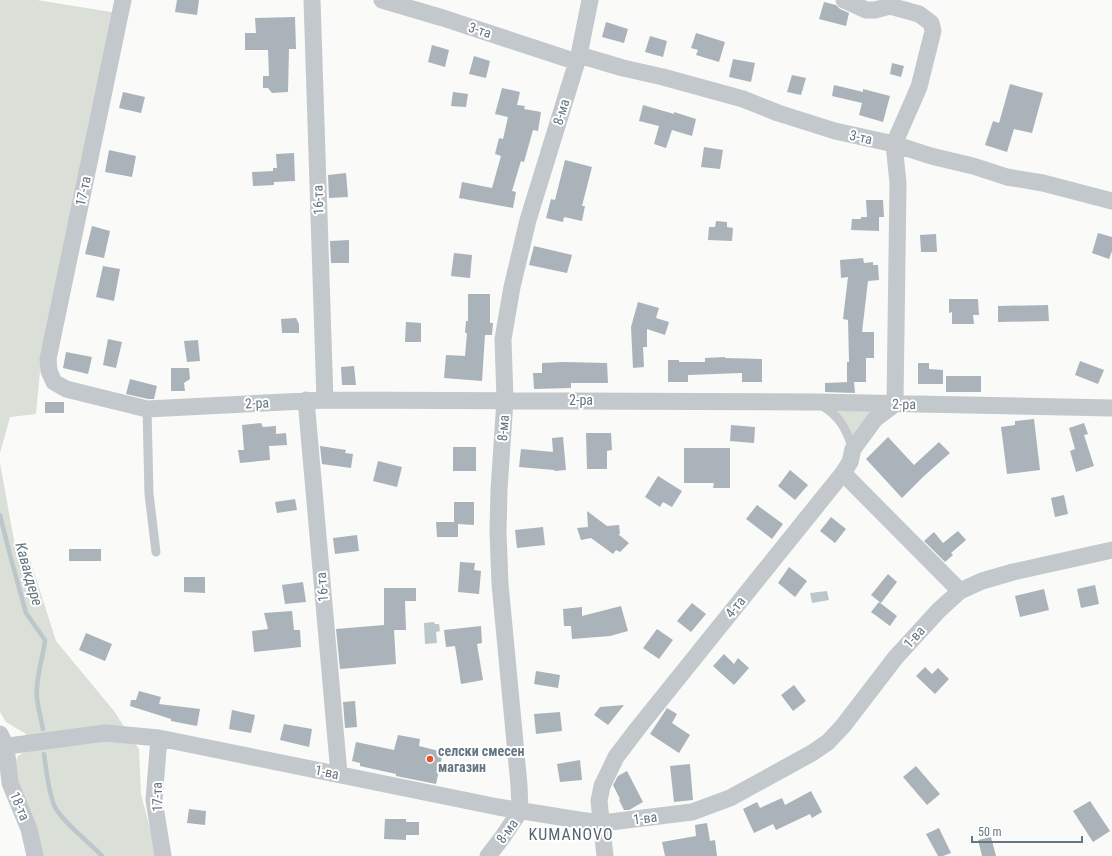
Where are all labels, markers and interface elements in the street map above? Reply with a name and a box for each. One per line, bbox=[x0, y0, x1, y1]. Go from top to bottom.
street label: 3-та bbox=[467, 19, 493, 41]
street label: 8-ма bbox=[550, 97, 572, 127]
street label: 3-та bbox=[848, 127, 874, 147]
street label: 17-та bbox=[72, 175, 94, 207]
street label: 16-та bbox=[309, 185, 327, 215]
street label: 2-ра bbox=[569, 392, 593, 408]
street label: 2-ра bbox=[245, 394, 269, 412]
street label: 2-ра bbox=[892, 396, 916, 412]
street label: 8-ма bbox=[494, 414, 512, 442]
water label: Кавакдере bbox=[11, 540, 47, 608]
street label: 16-та bbox=[313, 571, 331, 603]
street label: 4-та bbox=[722, 593, 748, 621]
street label: 1-ва bbox=[900, 623, 928, 651]
place label: селски смесен магазин bbox=[438, 743, 524, 775]
marker: селски смесен магазин bbox=[425, 754, 435, 764]
street label: 1-ва bbox=[314, 762, 340, 782]
street label: 17-та bbox=[149, 782, 165, 812]
street label: 18-та bbox=[7, 789, 33, 823]
street label: 1-ва bbox=[632, 809, 658, 827]
street label: 8-ма bbox=[493, 816, 521, 846]
scale bar bbox=[972, 818, 1082, 844]
district label: KUMANOVO bbox=[528, 825, 614, 844]
text: 50 m bbox=[978, 825, 1002, 839]

